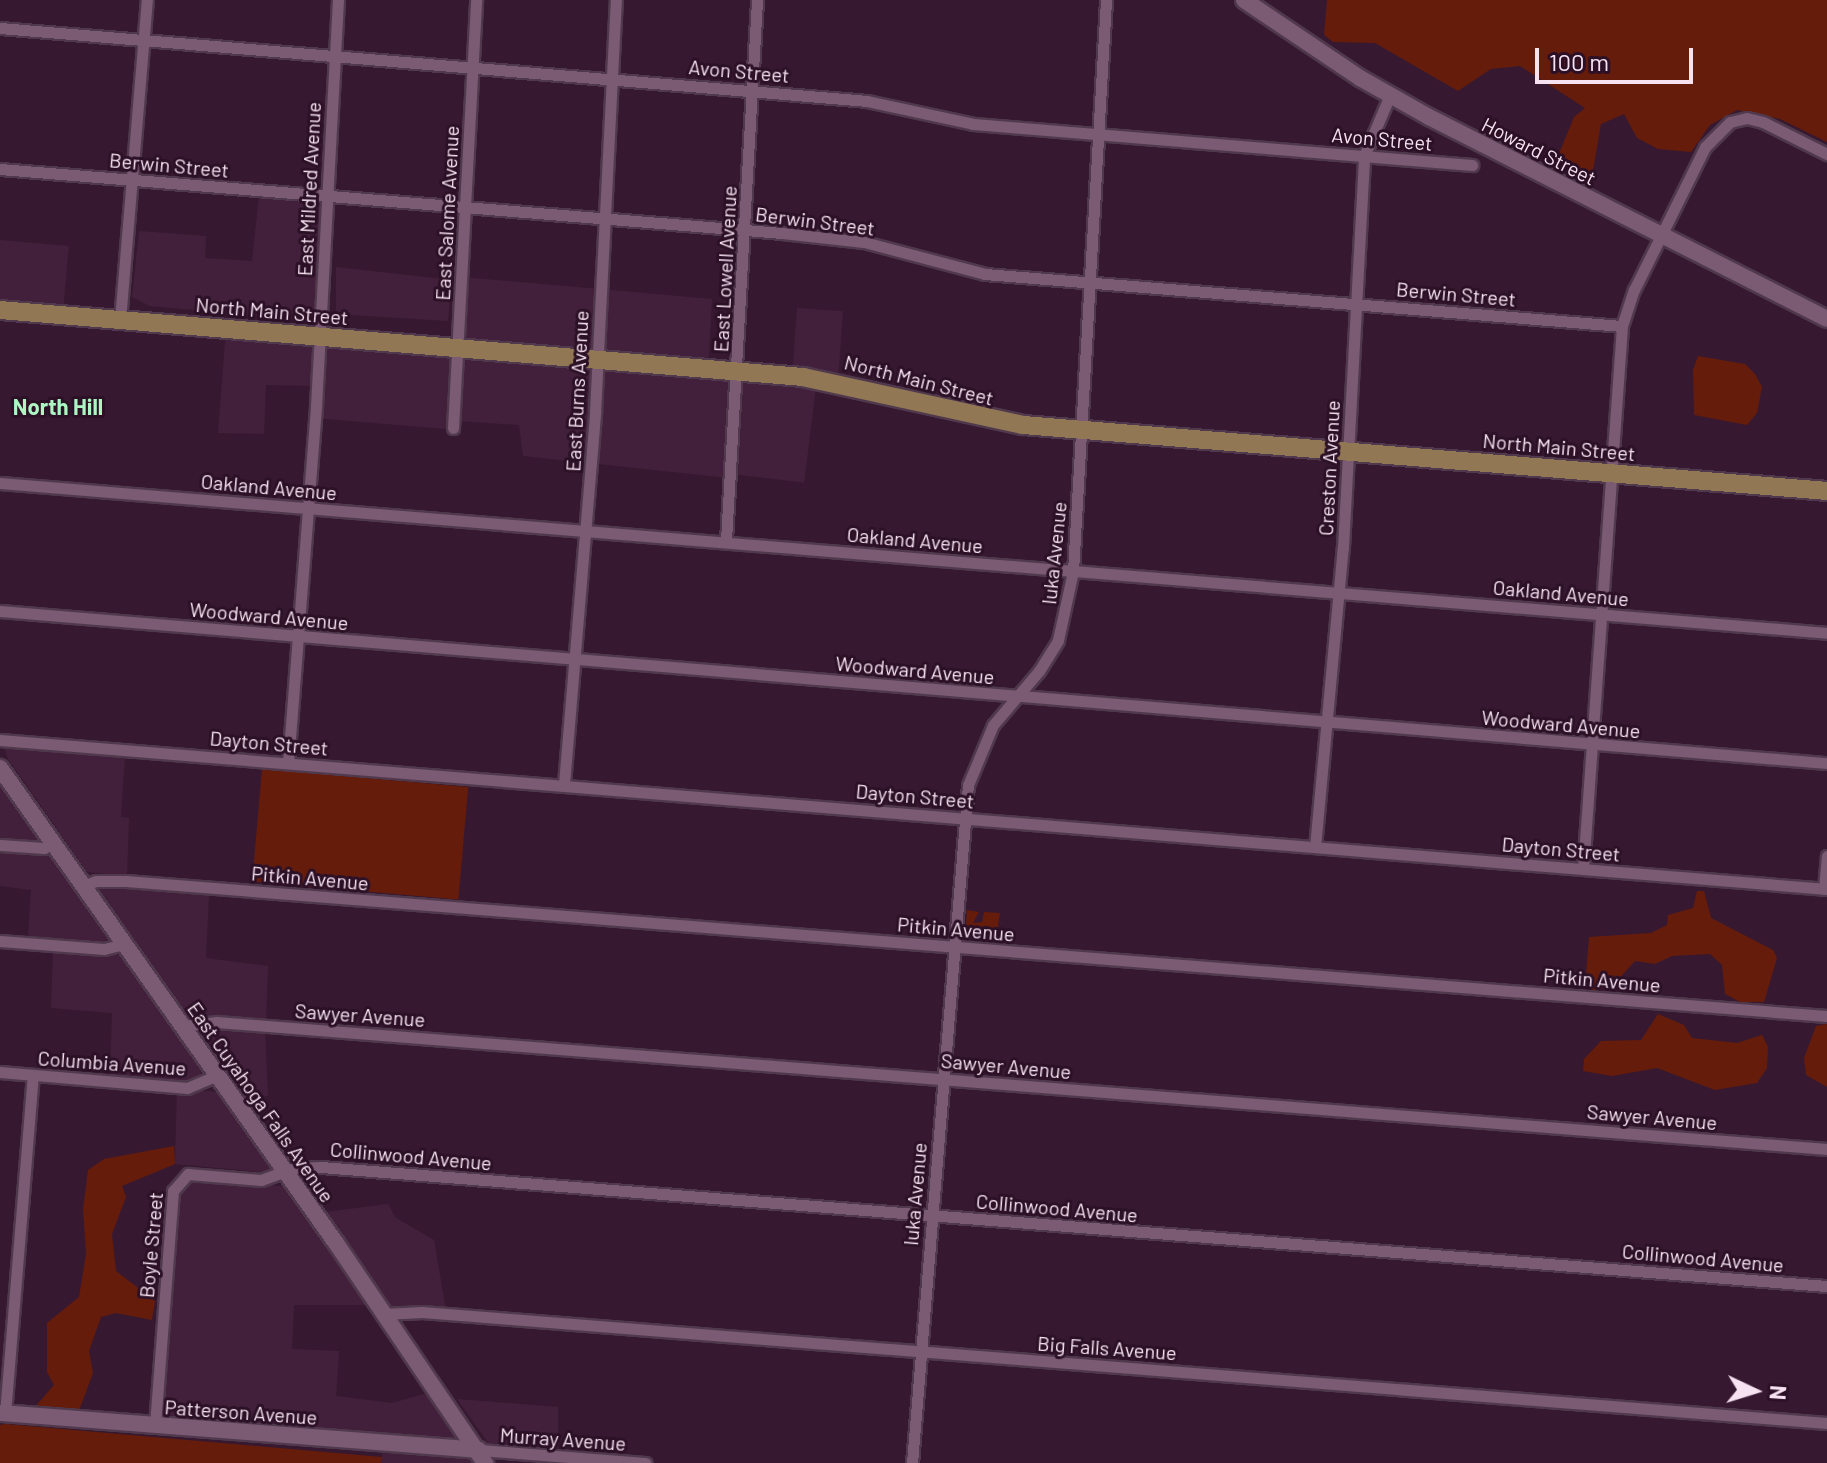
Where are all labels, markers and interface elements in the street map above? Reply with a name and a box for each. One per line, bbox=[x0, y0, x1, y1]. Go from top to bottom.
scale bar bbox=[1539, 32, 1697, 82]
text: 100 m bbox=[1549, 47, 1609, 76]
street label: Avon Street bbox=[688, 55, 790, 87]
street label: East Mildred Avenue bbox=[292, 101, 326, 277]
street label: Howard Street bbox=[1478, 112, 1600, 190]
street label: Avon Street bbox=[1331, 123, 1433, 155]
street label: East Salome Avenue bbox=[430, 125, 464, 301]
street label: Berwin Street bbox=[108, 148, 230, 182]
street label: East Lowell Avenue bbox=[709, 185, 741, 353]
street label: Berwin Street bbox=[754, 202, 876, 240]
street label: Berwin Street bbox=[1395, 277, 1517, 311]
street label: North Main Street bbox=[195, 292, 349, 330]
street label: East Burns Avenue bbox=[561, 310, 593, 472]
street label: North Main Street bbox=[842, 350, 996, 410]
district label: North Hill bbox=[13, 394, 103, 420]
street label: Creston Avenue bbox=[1313, 400, 1345, 536]
street label: North Main Street bbox=[1482, 428, 1636, 466]
street label: Oakland Avenue bbox=[200, 469, 338, 505]
street label: Iuka Avenue bbox=[1037, 500, 1071, 606]
street label: Oakland Avenue bbox=[846, 522, 984, 558]
street label: Oakland Avenue bbox=[1492, 575, 1630, 611]
street label: Woodward Avenue bbox=[189, 597, 349, 635]
street label: Woodward Avenue bbox=[835, 651, 995, 689]
street label: Woodward Avenue bbox=[1481, 705, 1641, 743]
street label: Dayton Street bbox=[209, 726, 329, 760]
street label: Dayton Street bbox=[855, 779, 975, 813]
street label: Dayton Street bbox=[1501, 832, 1621, 866]
street label: Pitkin Avenue bbox=[250, 861, 370, 895]
street label: Pitkin Avenue bbox=[896, 912, 1016, 946]
street label: Pitkin Avenue bbox=[1542, 963, 1662, 997]
street label: East Cuyahoga Falls Avenue bbox=[183, 997, 339, 1207]
street label: Sawyer Avenue bbox=[294, 998, 426, 1032]
street label: Columbia Avenue bbox=[37, 1046, 187, 1080]
street label: Sawyer Avenue bbox=[940, 1048, 1072, 1084]
street label: Sawyer Avenue bbox=[1586, 1099, 1718, 1135]
street label: Collinwood Avenue bbox=[329, 1137, 493, 1175]
street label: Iuka Avenue bbox=[899, 1141, 931, 1247]
street label: Collinwood Avenue bbox=[975, 1189, 1139, 1227]
street label: Boyle Street bbox=[134, 1191, 168, 1299]
street label: Collinwood Avenue bbox=[1621, 1239, 1785, 1277]
street label: Big Falls Avenue bbox=[1037, 1331, 1177, 1365]
north arrow bbox=[1715, 1351, 1795, 1431]
text: N bbox=[1765, 1384, 1792, 1401]
street label: Patterson Avenue bbox=[164, 1395, 318, 1429]
street label: Murray Avenue bbox=[499, 1423, 627, 1455]

